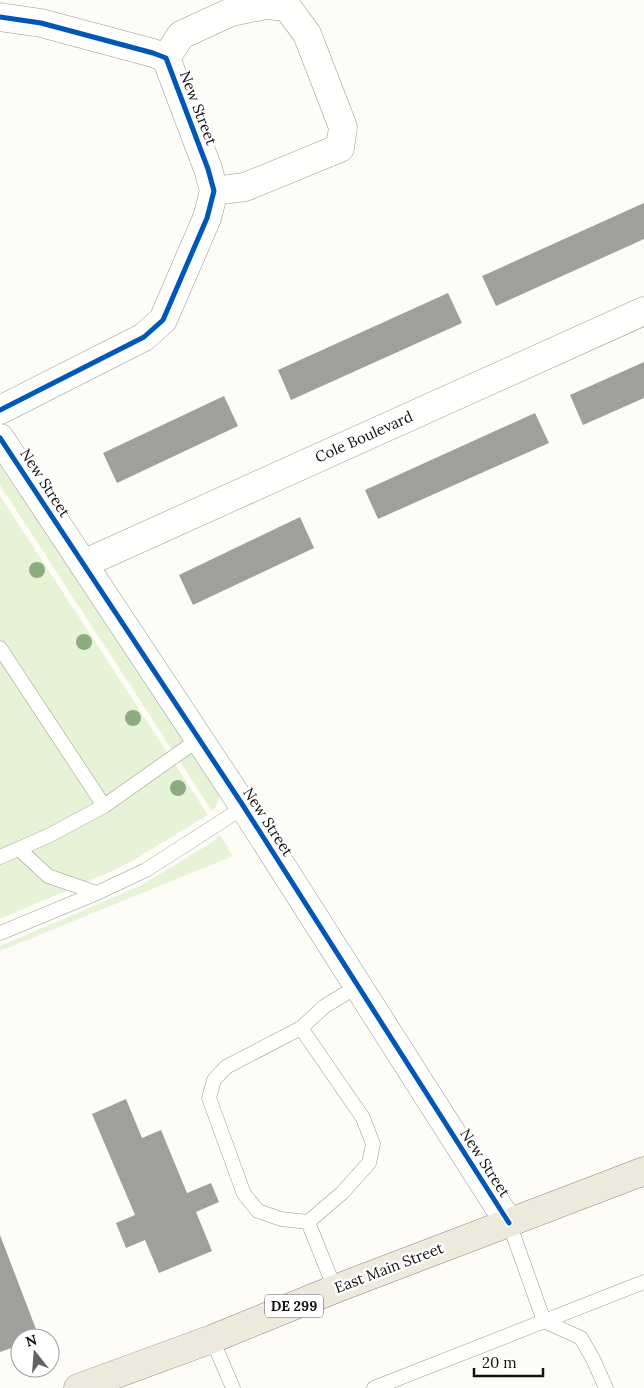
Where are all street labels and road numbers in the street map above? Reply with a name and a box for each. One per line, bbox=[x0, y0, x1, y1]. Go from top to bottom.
street label: New Street bbox=[176, 68, 221, 148]
street label: Cole Boulevard bbox=[312, 406, 416, 467]
street label: New Street bbox=[16, 445, 75, 521]
street label: New Street bbox=[239, 784, 298, 860]
street label: New Street bbox=[456, 1125, 515, 1201]
street label: East Main Street bbox=[332, 1238, 446, 1297]
road number: DE 299 bbox=[265, 1294, 323, 1318]

